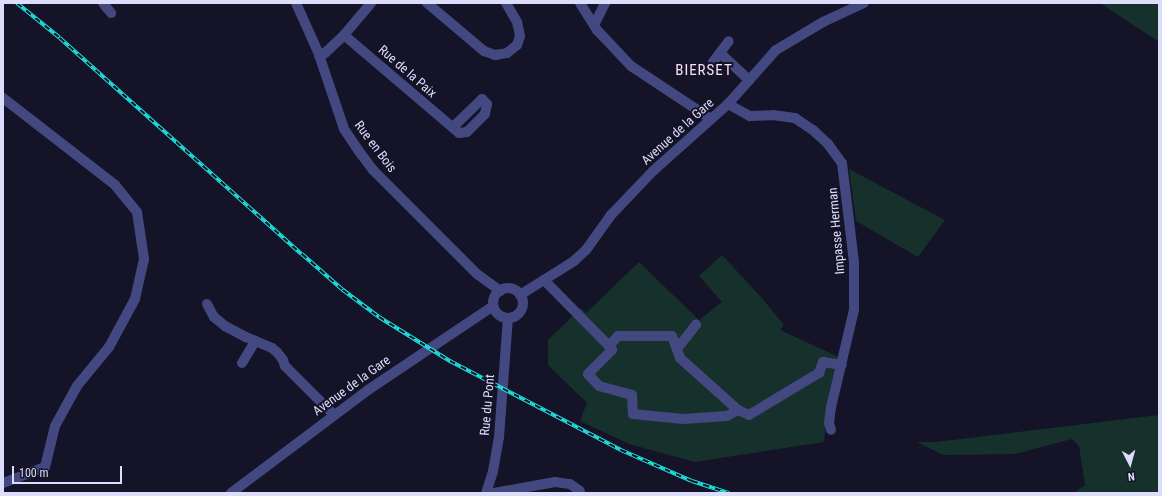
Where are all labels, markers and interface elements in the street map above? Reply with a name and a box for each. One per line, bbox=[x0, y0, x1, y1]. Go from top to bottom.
street label: Rue de la Paix bbox=[375, 42, 439, 102]
district label: BIERSET bbox=[675, 62, 733, 80]
street label: Avenue de la Gare bbox=[639, 95, 717, 169]
street label: Rue en Bois bbox=[351, 118, 399, 176]
street label: Impasse Herman bbox=[825, 187, 849, 275]
street label: Avenue de la Gare bbox=[310, 353, 394, 419]
street label: Rue du Pont bbox=[478, 374, 498, 436]
north arrow bbox=[1110, 444, 1150, 484]
scale bar bbox=[14, 458, 124, 484]
text: 100 m bbox=[19, 466, 49, 480]
text: N bbox=[1127, 470, 1135, 483]

